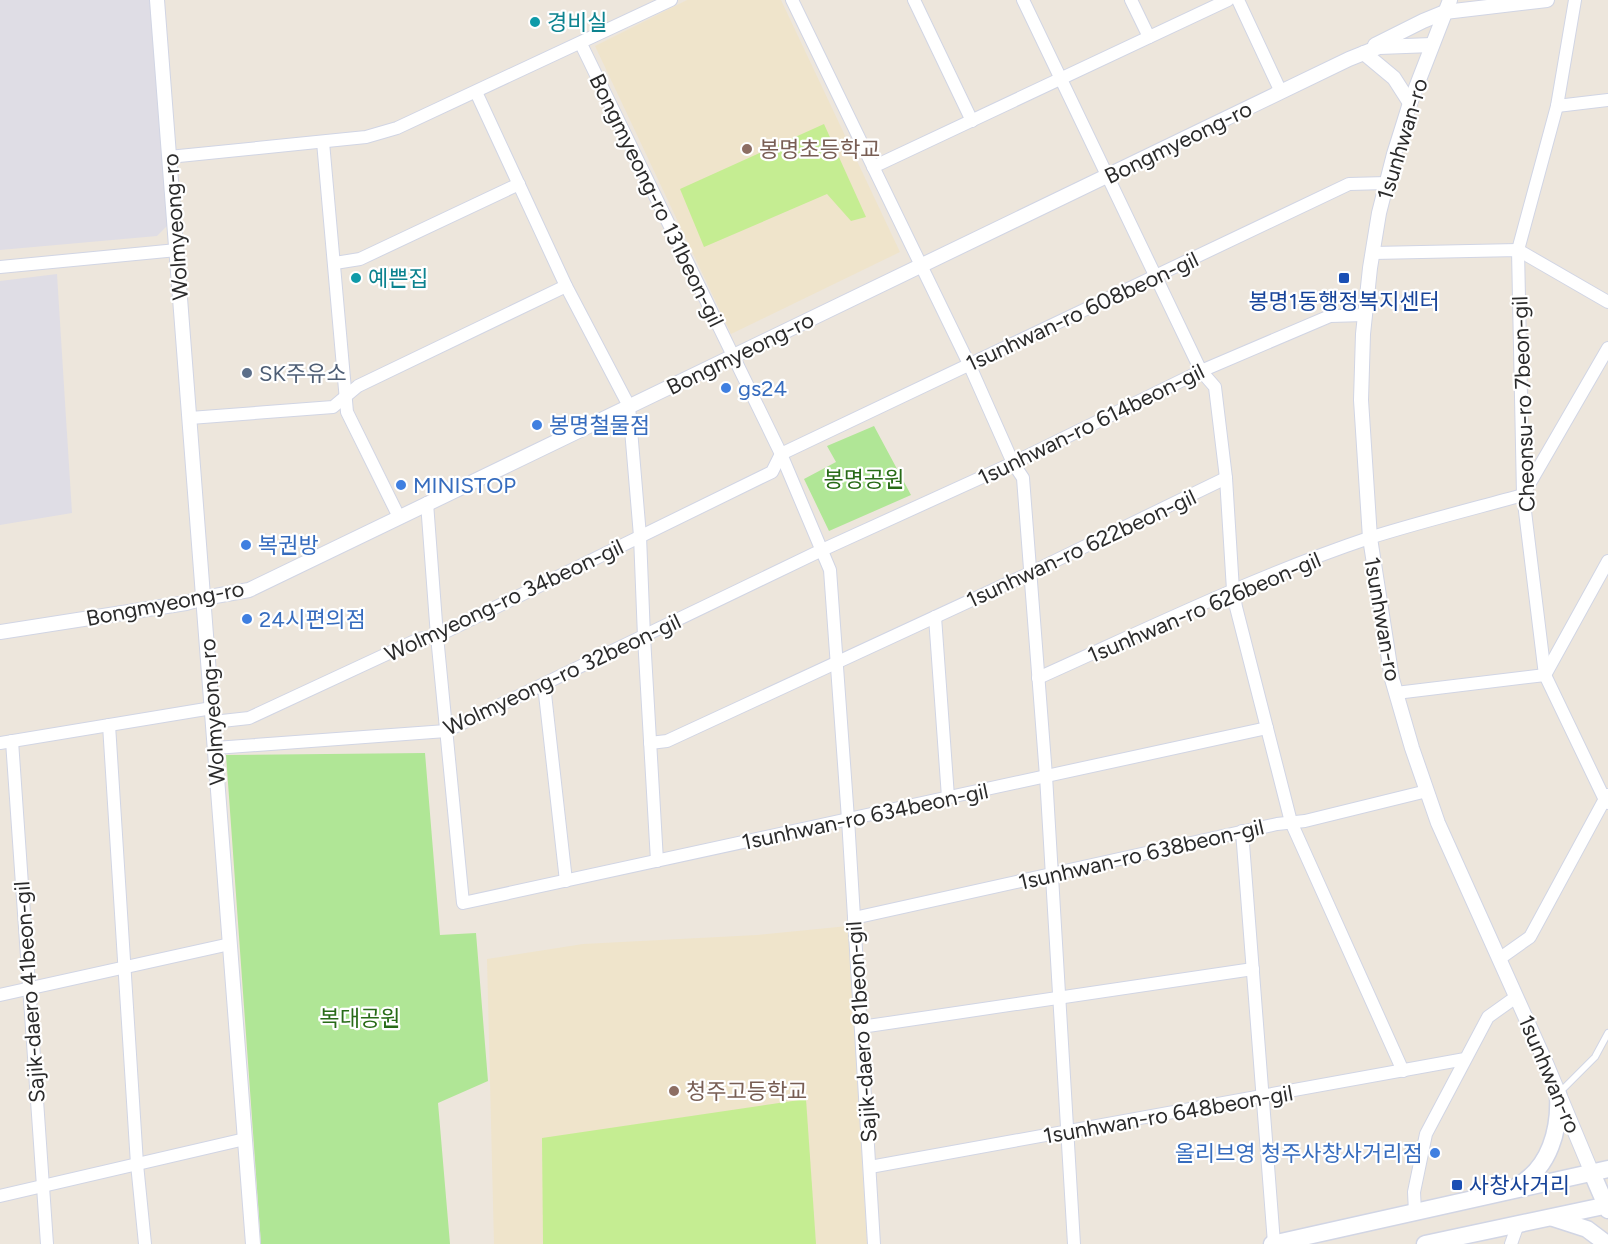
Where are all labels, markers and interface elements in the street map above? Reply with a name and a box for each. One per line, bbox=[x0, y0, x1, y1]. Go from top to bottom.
place label: 경비실 bbox=[547, 9, 608, 36]
marker: 경비실 bbox=[528, 15, 542, 29]
street label: Bongmyeong-ro 131beon-gil bbox=[583, 69, 730, 331]
street label: 1sunhwan-ro bbox=[1371, 75, 1434, 203]
street label: Bongmyeong-ro bbox=[1100, 95, 1256, 190]
place label: 봉명초등학교 bbox=[759, 136, 880, 163]
marker: 봉명초등학교 bbox=[740, 142, 754, 156]
street label: Wolmyeong-ro bbox=[157, 153, 194, 301]
street label: 1sunhwan-ro 608beon-gil bbox=[962, 246, 1203, 377]
place label: 예쁜집 bbox=[368, 265, 429, 292]
marker: 예쁜집 bbox=[349, 271, 363, 285]
marker: 봉명1동행정복지센터 bbox=[1337, 271, 1351, 285]
place label: 봉명1동행정복지센터 bbox=[1248, 288, 1440, 315]
street label: Cheonsu-ro 7beon-gil bbox=[1506, 295, 1541, 513]
street label: Bongmyeong-ro bbox=[662, 306, 818, 401]
street label: 1sunhwan-ro 614beon-gil bbox=[974, 358, 1209, 491]
place label: SK주유소 bbox=[259, 360, 347, 387]
marker: SK주유소 bbox=[240, 366, 254, 380]
place label: gs24 bbox=[738, 375, 787, 402]
marker: gs24 bbox=[719, 381, 733, 395]
place label: 봉명철물점 bbox=[549, 412, 650, 439]
marker: 봉명철물점 bbox=[530, 418, 544, 432]
park label: 봉명공원 bbox=[824, 466, 904, 493]
place label: MINISTOP bbox=[413, 472, 516, 499]
marker: MINISTOP bbox=[394, 478, 408, 492]
street label: 1sunhwan-ro 622beon-gil bbox=[962, 483, 1200, 614]
place label: 복권방 bbox=[258, 532, 319, 559]
street label: Wolmyeong-ro 34beon-gil bbox=[381, 533, 628, 668]
marker: 복권방 bbox=[239, 538, 253, 552]
street label: 1sunhwan-ro 626beon-gil bbox=[1084, 546, 1325, 669]
street label: 1sunhwan-ro bbox=[1358, 555, 1407, 683]
street label: Bongmyeong-ro bbox=[84, 575, 247, 632]
place label: 24시편의점 bbox=[259, 606, 366, 633]
street label: Wolmyeong-ro 32beon-gil bbox=[439, 608, 685, 741]
marker: 24시편의점 bbox=[240, 612, 254, 626]
street label: Wolmyeong-ro bbox=[194, 638, 231, 786]
street label: 1sunhwan-ro 634beon-gil bbox=[739, 777, 991, 856]
street label: 1sunhwan-ro 638beon-gil bbox=[1016, 813, 1267, 896]
street label: Sajik-daero 41beon-gil bbox=[8, 880, 51, 1104]
street label: Sajik-daero 81beon-gil bbox=[840, 920, 883, 1144]
park label: 복대공원 bbox=[320, 1005, 400, 1032]
street label: 1sunhwan-ro bbox=[1513, 1011, 1587, 1137]
place label: 청주고등학교 bbox=[686, 1078, 807, 1105]
street label: 1sunhwan-ro 648beon-gil bbox=[1041, 1079, 1295, 1150]
marker: 청주고등학교 bbox=[667, 1084, 681, 1098]
place label: 올리브영 청주사창사거리점 bbox=[1175, 1140, 1423, 1167]
marker: 올리브영 청주사창사거리점 bbox=[1428, 1146, 1442, 1160]
place label: 사창사거리 bbox=[1469, 1172, 1570, 1199]
marker: 사창사거리 bbox=[1450, 1178, 1464, 1192]

